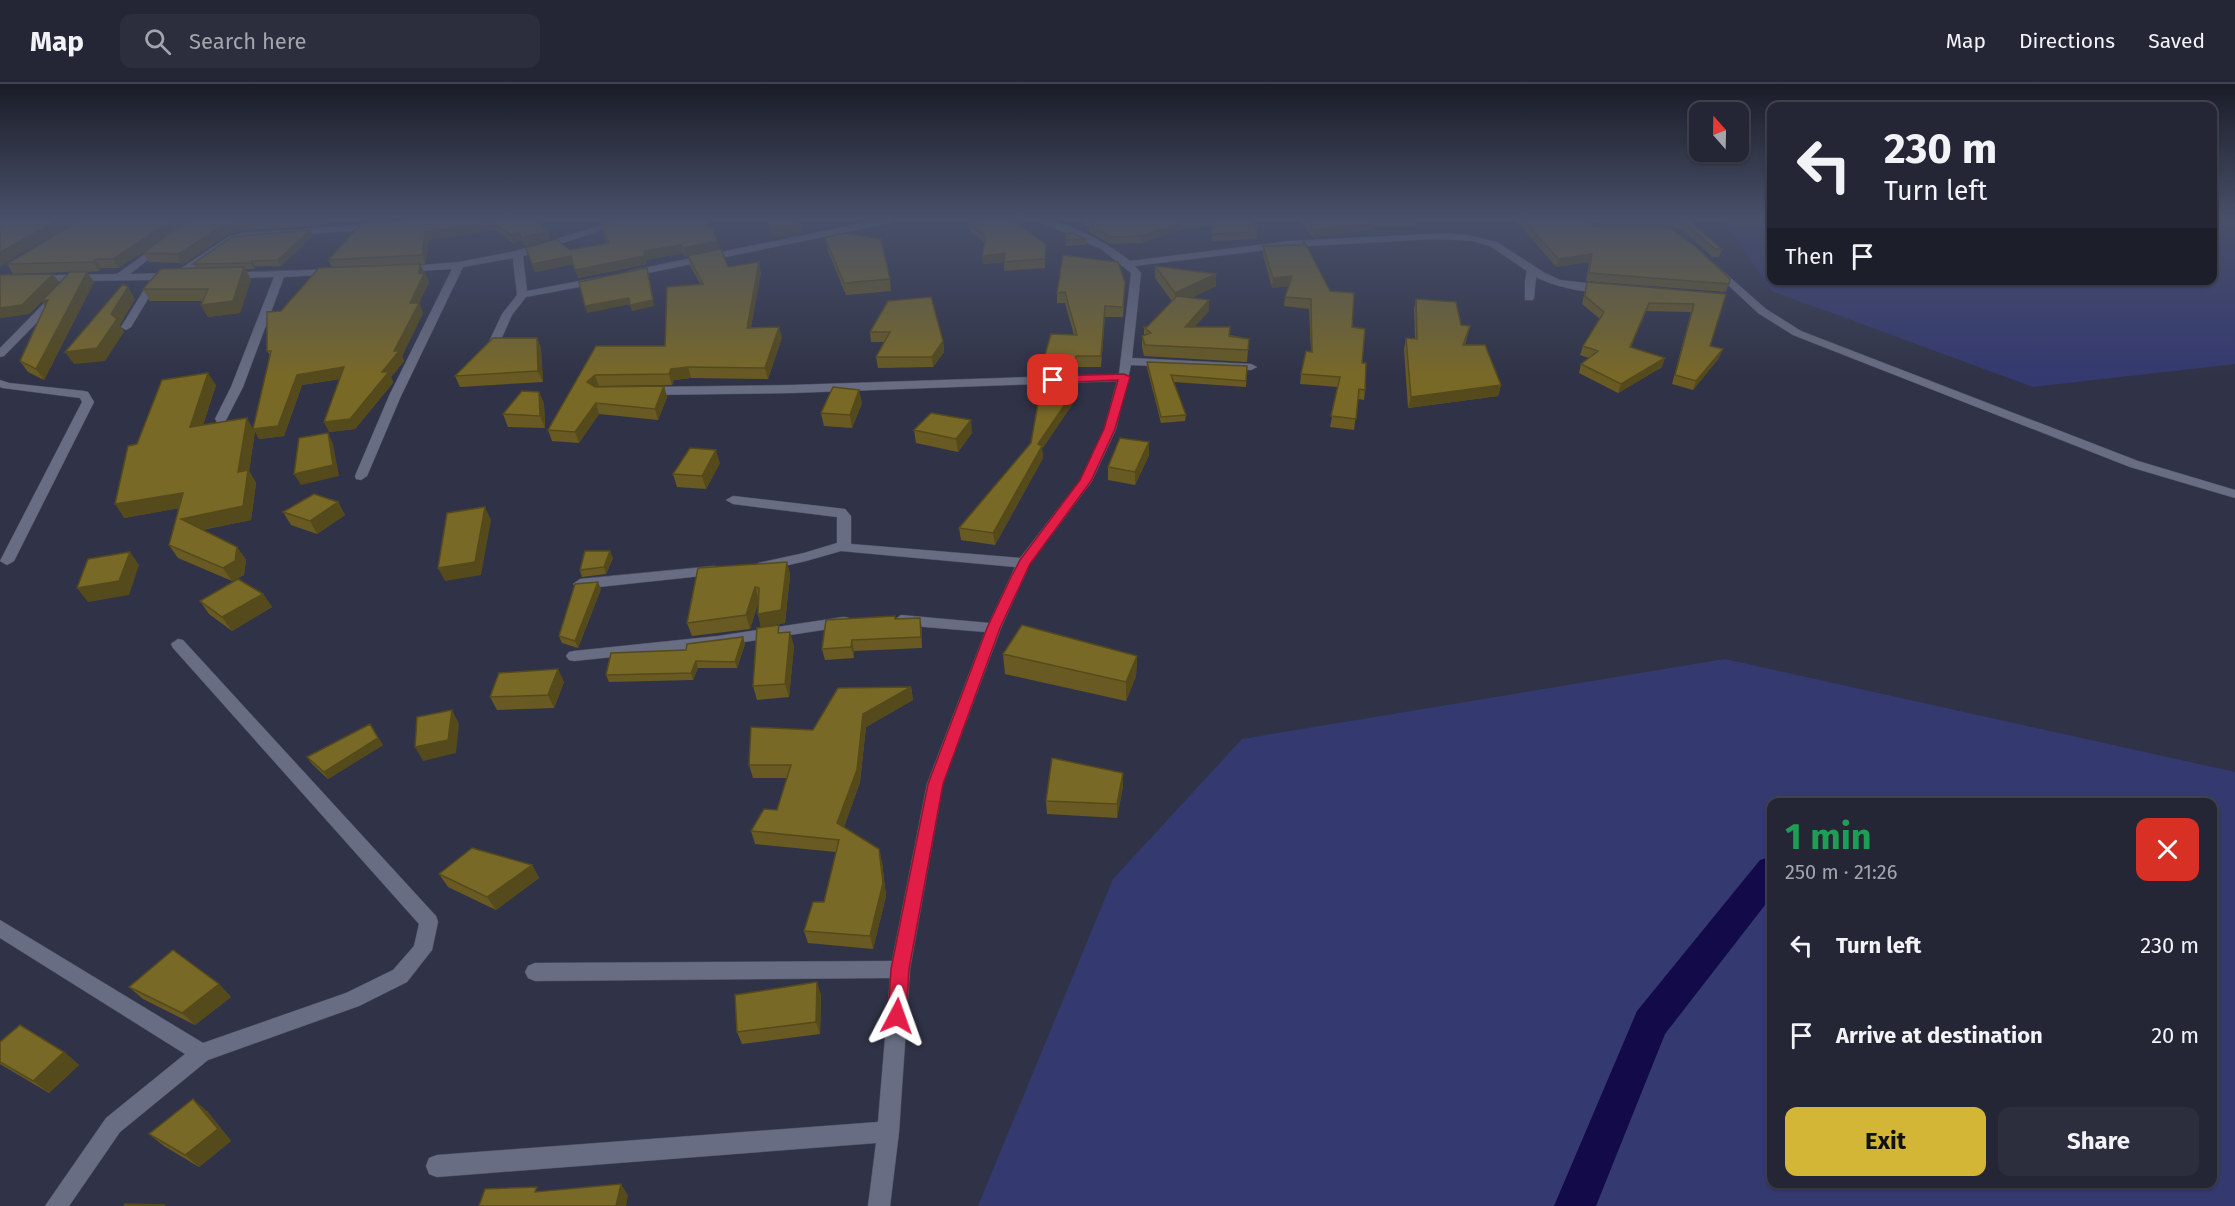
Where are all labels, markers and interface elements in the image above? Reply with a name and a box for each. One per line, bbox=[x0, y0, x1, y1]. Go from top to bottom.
search box bbox=[120, 14, 540, 68]
text: Map bbox=[30, 25, 84, 58]
icon: search bbox=[141, 25, 174, 58]
text: Search here bbox=[189, 28, 307, 55]
text: Map bbox=[1946, 28, 1986, 54]
text: Directions bbox=[2019, 28, 2115, 54]
text: Saved bbox=[2148, 28, 2205, 54]
north arrow bbox=[1689, 102, 1749, 162]
map controls bbox=[1689, 102, 1749, 162]
text: 230 m bbox=[1884, 124, 1997, 174]
icon: left bbox=[1785, 126, 1863, 204]
text: Turn left bbox=[1884, 175, 1987, 207]
icon: arrive bbox=[1846, 240, 1879, 273]
text: Then bbox=[1785, 243, 1834, 270]
pin bbox=[1027, 354, 1078, 405]
icon: arrive bbox=[1036, 363, 1069, 396]
text: 1 min bbox=[1785, 815, 1872, 859]
button: close bbox=[2136, 818, 2199, 881]
text: 250 m · 21:26 bbox=[1785, 860, 1897, 884]
icon: left bbox=[1785, 929, 1818, 962]
text: Turn left bbox=[1836, 932, 1921, 959]
text: 230 m bbox=[2140, 932, 2199, 959]
position arrow bbox=[865, 984, 929, 1048]
icon: arrive bbox=[1785, 1019, 1818, 1052]
text: Arrive at destination bbox=[1836, 1022, 2043, 1049]
text: 20 m bbox=[2151, 1022, 2199, 1049]
button: Exit bbox=[1785, 1107, 1986, 1176]
button: Share bbox=[1998, 1107, 2199, 1176]

